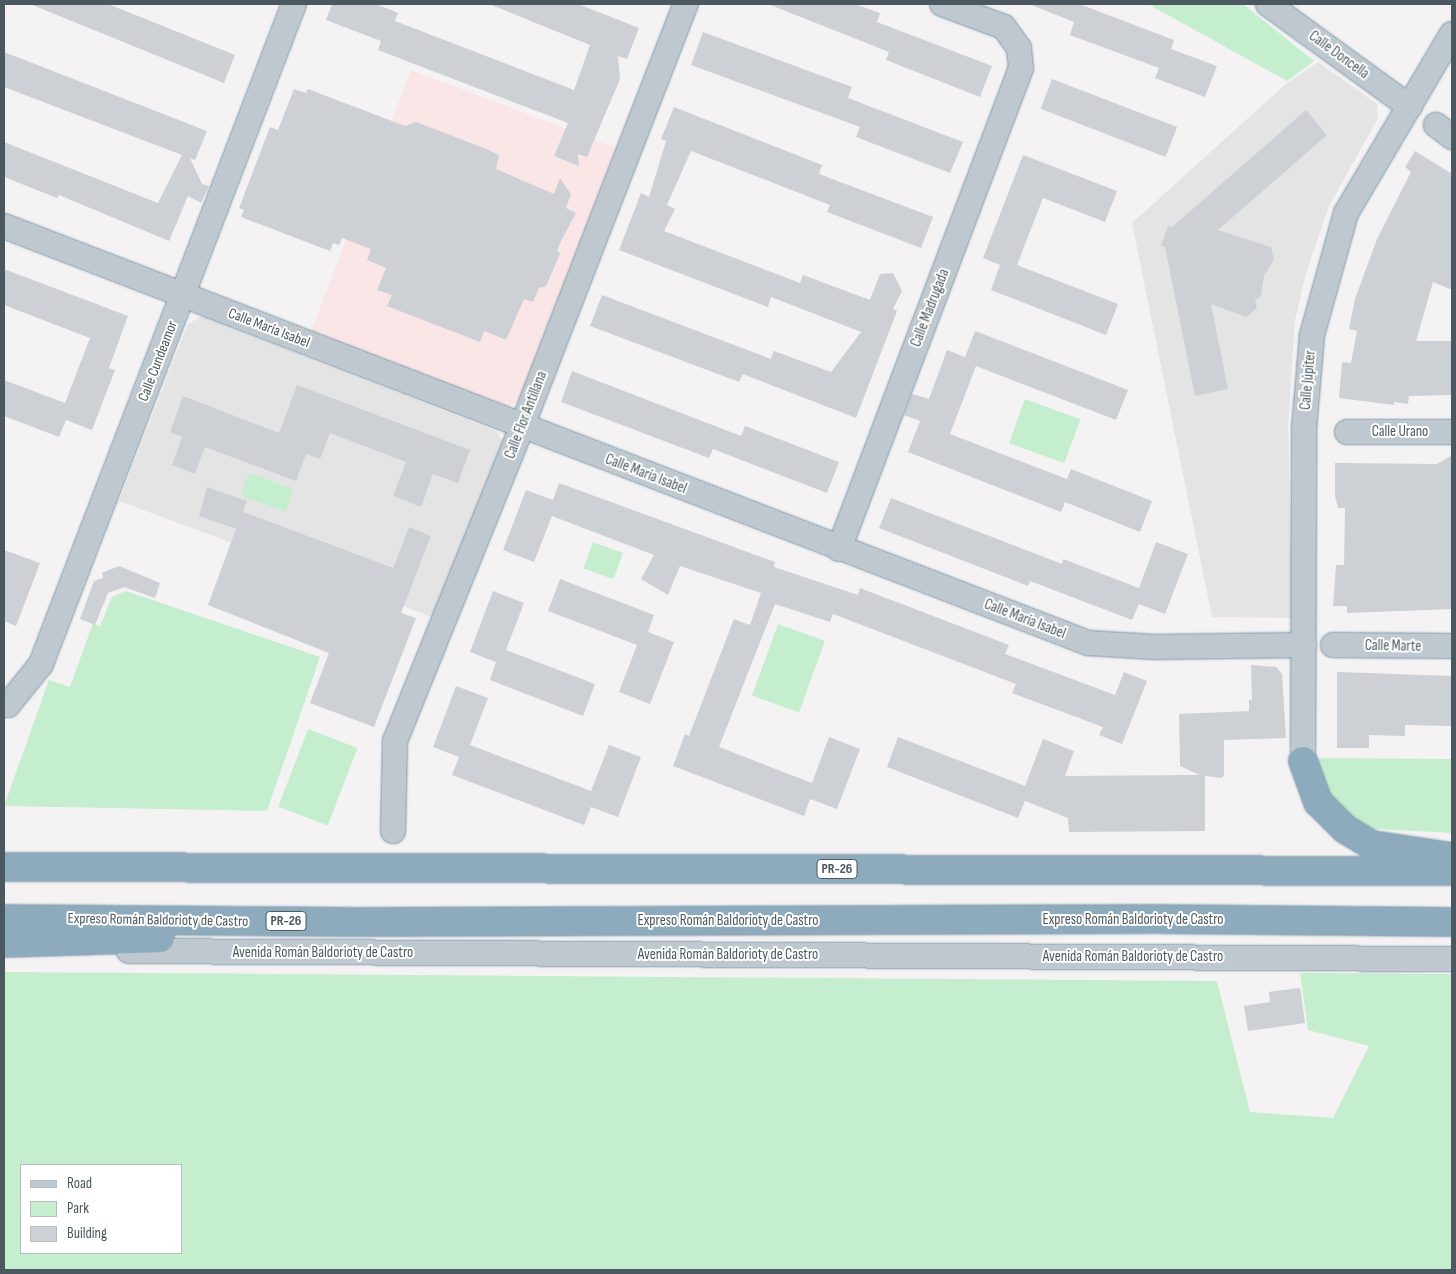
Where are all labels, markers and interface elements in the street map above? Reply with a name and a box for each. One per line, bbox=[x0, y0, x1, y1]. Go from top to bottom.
street label: Calle Doncella bbox=[1305, 27, 1373, 83]
street label: Calle Madrugada bbox=[907, 267, 953, 349]
street label: Calle María Isabel bbox=[226, 304, 312, 352]
street label: Calle Cundeamor bbox=[134, 318, 182, 404]
street label: Calle Júpiter bbox=[1296, 349, 1320, 411]
street label: Calle Flor Antillana bbox=[501, 369, 551, 461]
street label: Calle Urano bbox=[1372, 423, 1428, 441]
street label: Calle María Isabel bbox=[603, 450, 689, 498]
street label: Calle María Isabel bbox=[982, 595, 1068, 643]
street label: Calle Marte bbox=[1365, 637, 1421, 655]
road number: PR-26 bbox=[816, 858, 858, 881]
street label: Expreso Román Baldorioty de Castro bbox=[67, 909, 249, 931]
road number: PR-26 bbox=[265, 909, 307, 932]
street label: Expreso Román Baldorioty de Castro bbox=[1043, 911, 1223, 929]
street label: Expreso Román Baldorioty de Castro bbox=[638, 912, 818, 930]
street label: Avenida Román Baldorioty de Castro bbox=[233, 944, 413, 962]
street label: Avenida Román Baldorioty de Castro bbox=[638, 946, 818, 964]
street label: Avenida Román Baldorioty de Castro bbox=[1043, 948, 1223, 966]
legend bbox=[20, 1164, 182, 1254]
text: Road bbox=[67, 1174, 92, 1193]
text: Park bbox=[67, 1199, 89, 1218]
text: Building bbox=[67, 1224, 107, 1243]

